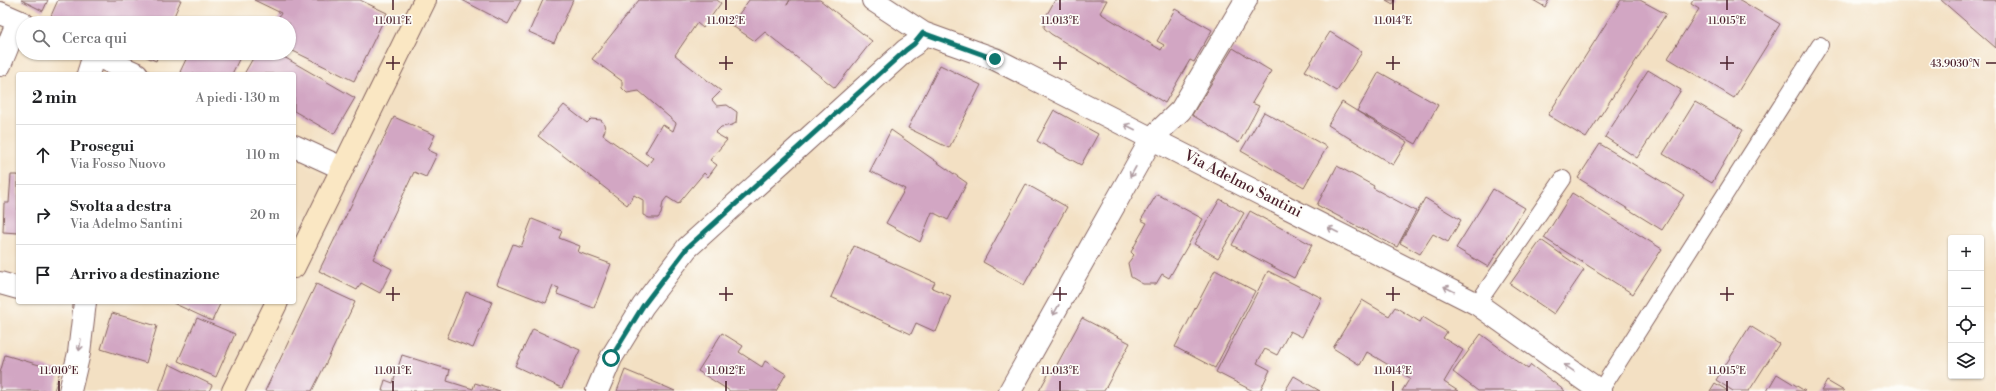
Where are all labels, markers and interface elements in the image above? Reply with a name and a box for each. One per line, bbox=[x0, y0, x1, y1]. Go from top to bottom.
text: 11.011°E bbox=[374, 15, 412, 27]
text: 11.012°E bbox=[707, 15, 745, 27]
text: 11.013°E bbox=[1041, 15, 1079, 27]
text: 11.014°E bbox=[1374, 15, 1412, 27]
text: 11.015°E bbox=[1708, 15, 1746, 27]
search box bbox=[16, 16, 296, 60]
icon: search bbox=[30, 27, 52, 49]
text: Cerca qui bbox=[62, 29, 127, 48]
route end bbox=[986, 50, 1004, 68]
text: 43.9030°N bbox=[1930, 58, 1980, 70]
text: 2 min bbox=[32, 87, 77, 109]
text: A piedi · 130 m bbox=[195, 90, 280, 106]
one-way arrow bbox=[1124, 123, 1136, 130]
text: Prosegui bbox=[70, 137, 134, 156]
icon: ahead bbox=[32, 144, 54, 166]
street label: Via Adelmo Santini bbox=[1180, 146, 1305, 222]
text: 110 m bbox=[246, 147, 280, 163]
text: Via Fosso Nuovo bbox=[70, 156, 166, 172]
one-way arrow bbox=[1128, 166, 1136, 178]
text: Svolta a destra bbox=[70, 197, 171, 216]
icon: right bbox=[32, 204, 54, 226]
text: 20 m bbox=[250, 207, 280, 223]
text: Via Adelmo Santini bbox=[70, 216, 183, 232]
one-way arrow bbox=[1327, 226, 1339, 233]
map controls bbox=[1948, 235, 1984, 379]
button: + bbox=[1948, 235, 1984, 271]
icon: arrive bbox=[32, 264, 54, 286]
text: Arrivo a destinazione bbox=[70, 265, 220, 284]
button: − bbox=[1948, 271, 1984, 307]
one-way arrow bbox=[1443, 285, 1455, 292]
one-way arrow bbox=[1051, 304, 1059, 316]
button: locate bbox=[1948, 307, 1984, 343]
one-way arrow bbox=[76, 338, 84, 351]
button: layers bbox=[1948, 343, 1984, 379]
route start bbox=[602, 349, 620, 367]
one-way arrow bbox=[1563, 364, 1574, 372]
text: 11.010°E bbox=[40, 365, 78, 377]
text: 11.011°E bbox=[374, 365, 412, 377]
text: 11.012°E bbox=[707, 365, 745, 377]
text: 11.013°E bbox=[1041, 365, 1079, 377]
text: 11.014°E bbox=[1374, 365, 1412, 377]
text: 11.015°E bbox=[1708, 365, 1746, 377]

